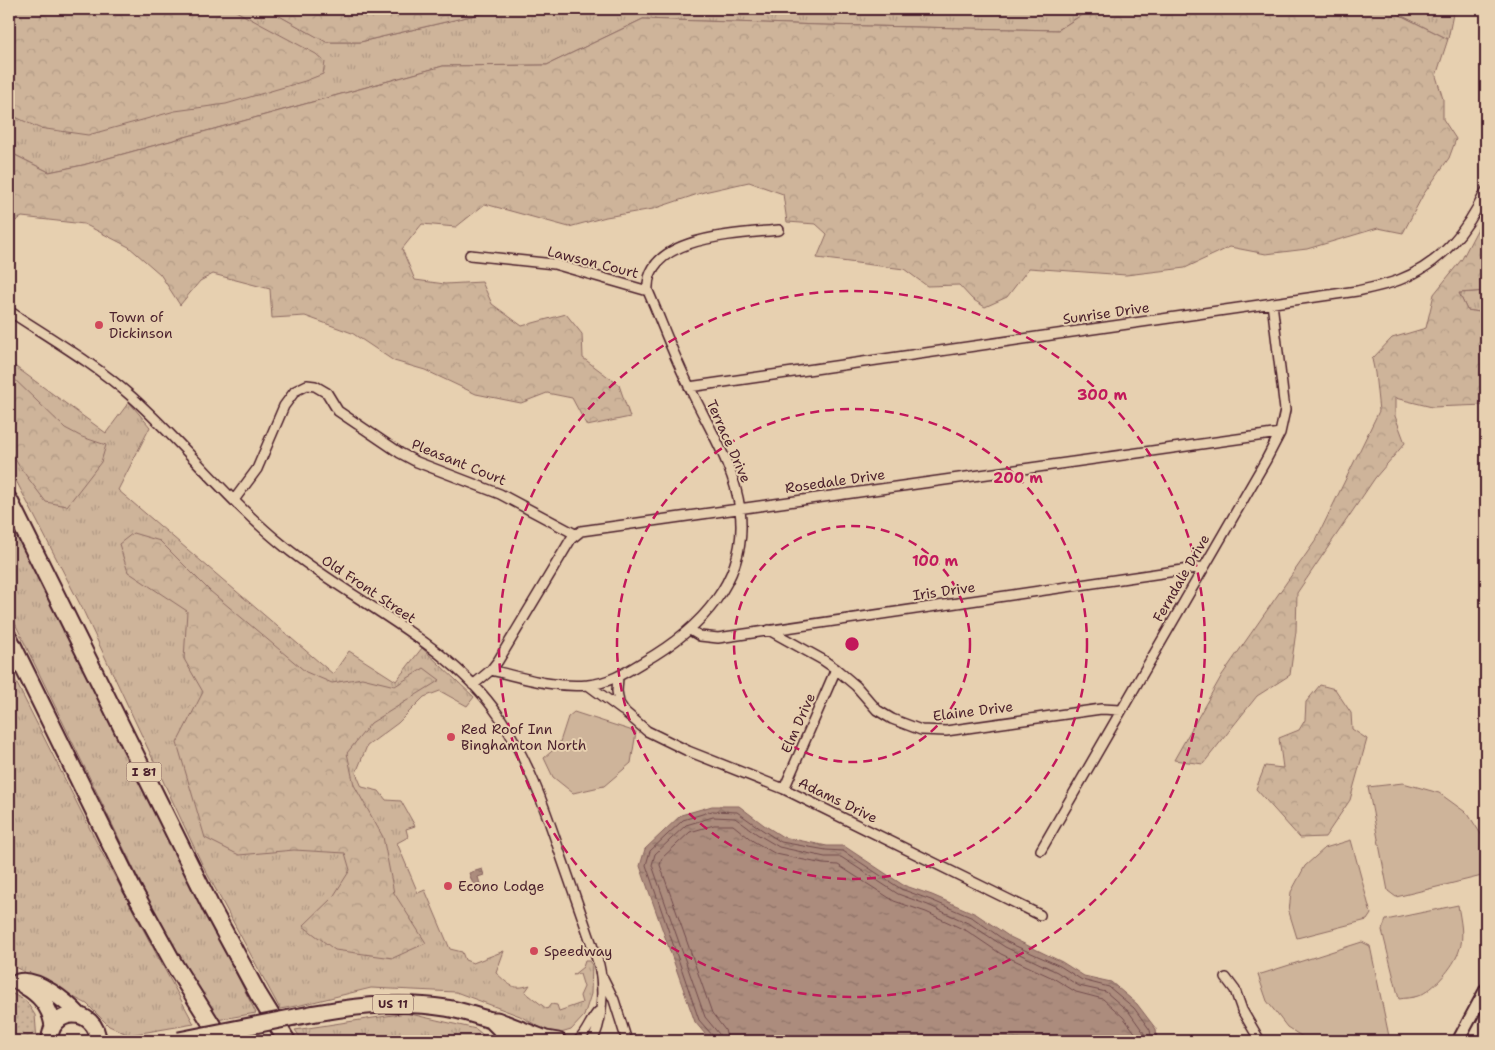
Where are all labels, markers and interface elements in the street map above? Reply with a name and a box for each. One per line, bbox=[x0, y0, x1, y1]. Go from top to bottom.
street label: Lawson Court bbox=[546, 242, 640, 282]
street label: Sunrise Drive bbox=[1061, 298, 1151, 328]
place label: Town of Dickinson bbox=[109, 308, 173, 342]
marker: Town of Dickinson bbox=[93, 319, 105, 331]
text: 300 m bbox=[1077, 385, 1127, 405]
street label: Terrace Drive bbox=[703, 397, 755, 485]
street label: Pleasant Court bbox=[409, 435, 509, 489]
street label: Rosedale Drive bbox=[784, 465, 886, 497]
text: 200 m bbox=[993, 468, 1043, 488]
street label: Ferndale Drive bbox=[1149, 531, 1213, 625]
street label: Old Front Street bbox=[318, 551, 420, 627]
text: 100 m bbox=[912, 551, 958, 571]
street label: Iris Drive bbox=[911, 578, 977, 604]
centre of rings bbox=[843, 635, 861, 653]
street label: Elm Drive bbox=[777, 690, 819, 756]
street label: Elaine Drive bbox=[932, 697, 1014, 725]
place label: Red Roof Inn Binghamton North bbox=[461, 720, 586, 754]
marker: Red Roof Inn Binghamton North bbox=[445, 731, 457, 743]
road number: I 81 bbox=[126, 762, 162, 782]
street label: Adams Drive bbox=[795, 773, 881, 827]
place label: Econo Lodge bbox=[458, 877, 544, 895]
marker: Econo Lodge bbox=[442, 880, 454, 892]
place label: Speedway bbox=[544, 942, 612, 960]
marker: Speedway bbox=[528, 945, 540, 957]
road number: US 11 bbox=[373, 994, 413, 1014]

